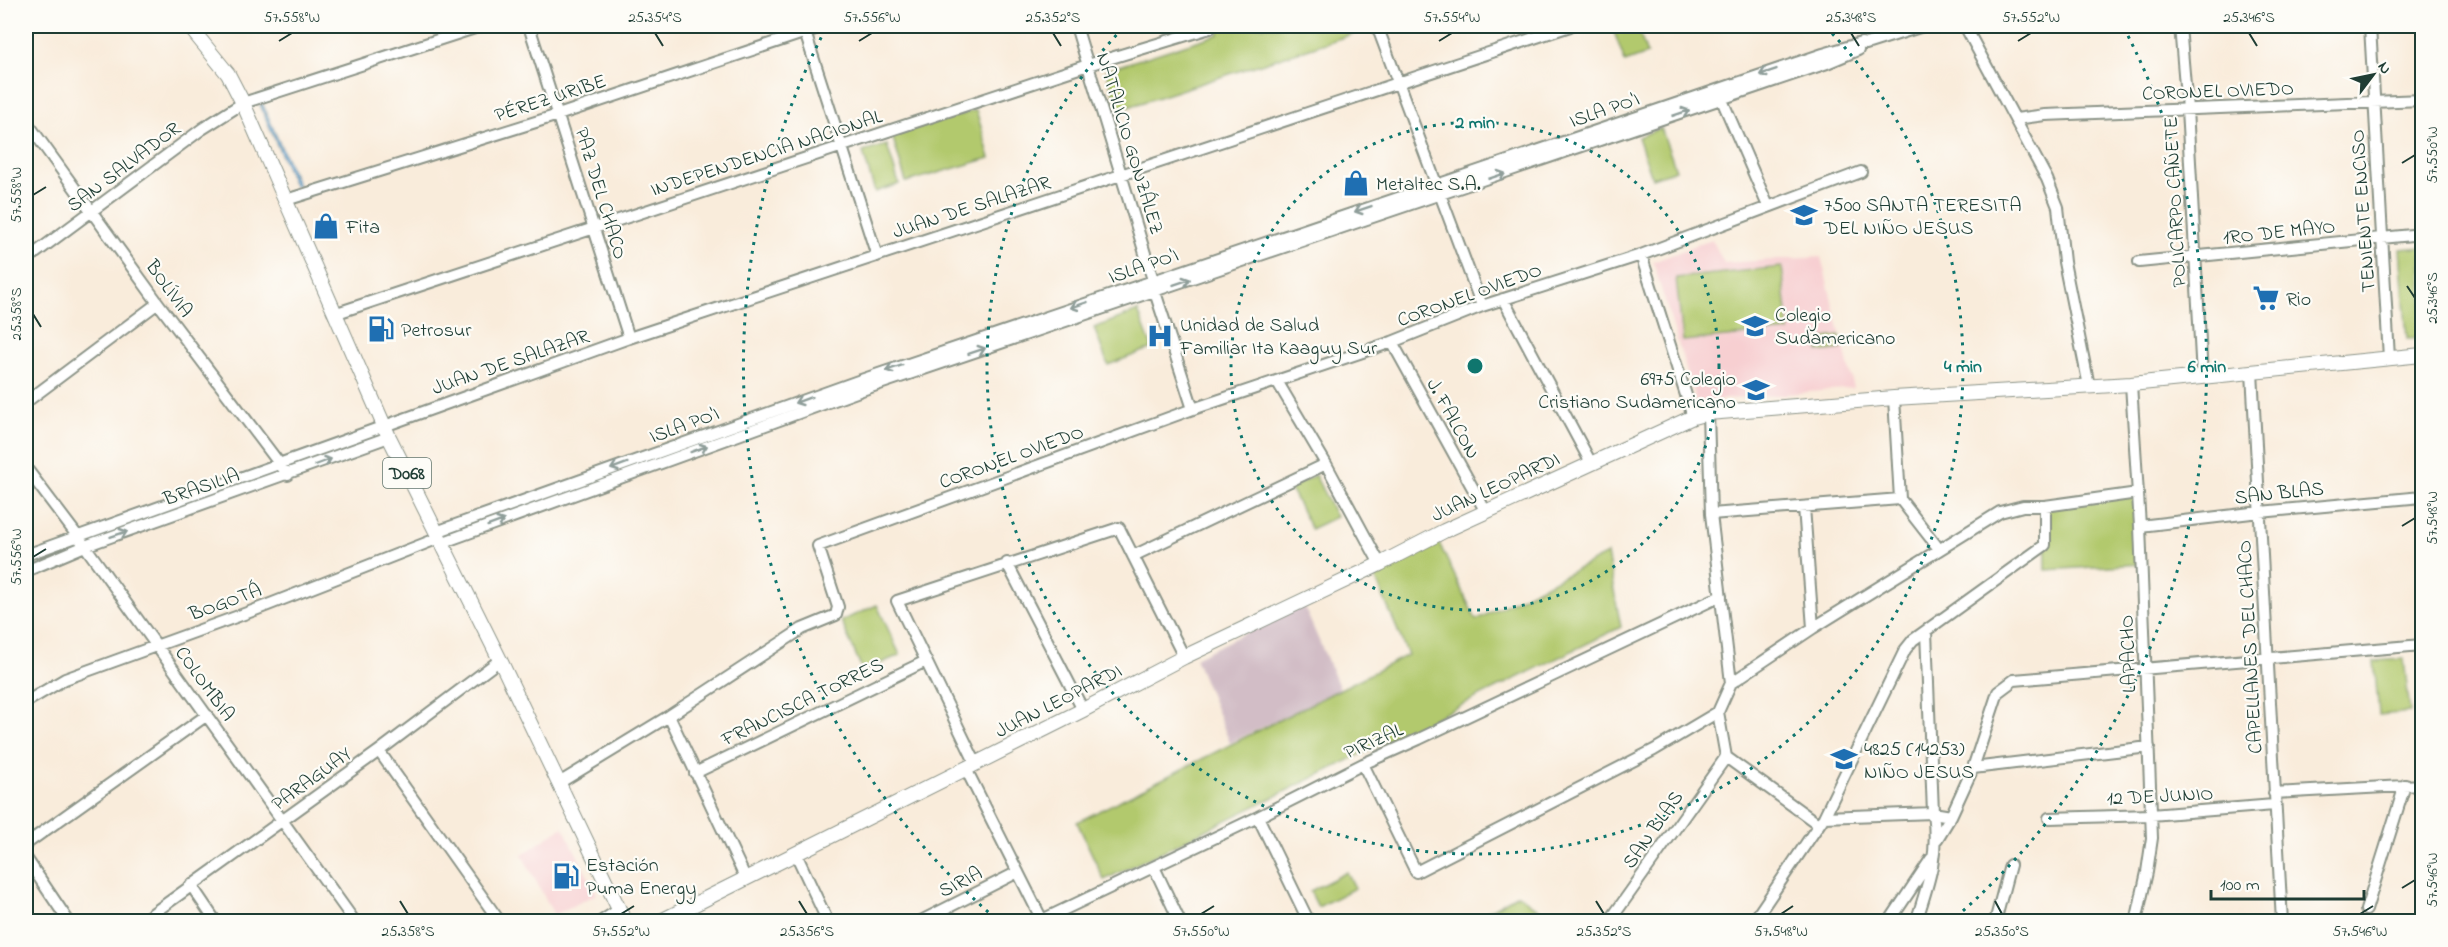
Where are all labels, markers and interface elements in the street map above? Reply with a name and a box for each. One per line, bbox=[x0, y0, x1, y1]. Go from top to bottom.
text: 57.558°W bbox=[264, 7, 320, 29]
text: 25.354°S bbox=[628, 7, 682, 29]
text: 57.556°W bbox=[843, 7, 901, 29]
text: 25.352°S bbox=[1026, 7, 1081, 29]
text: 57.554°W bbox=[1424, 7, 1480, 29]
text: 25.348°S bbox=[1826, 7, 1877, 29]
text: 57.552°W bbox=[2002, 7, 2060, 29]
text: 25.346°S bbox=[2223, 7, 2275, 29]
north arrow bbox=[2343, 45, 2403, 105]
street label: NATALICIO GONZÁLEZ bbox=[1087, 49, 1170, 238]
text: N bbox=[2371, 57, 2397, 79]
street label: PÉREZ URIBE bbox=[491, 68, 610, 131]
one-way arrow bbox=[1759, 68, 1778, 79]
street label: CORONEL OVIEDO bbox=[2142, 75, 2295, 110]
street label: ISLA PO'I bbox=[1566, 86, 1644, 137]
street label: INDEPENDENCIA NACIONAL bbox=[647, 103, 887, 206]
one-way arrow bbox=[1672, 107, 1691, 118]
text: 2 min bbox=[1454, 111, 1495, 137]
street label: SAN SALVADOR bbox=[62, 115, 188, 220]
street label: POLICARPO CAÑETE bbox=[2158, 116, 2195, 288]
street label: PAZ DEL CHACO bbox=[566, 124, 633, 263]
text: 57.550°W bbox=[2422, 126, 2444, 184]
street label: TENIENTE ENCISO bbox=[2344, 128, 2385, 293]
text: 57.558°W bbox=[6, 167, 28, 223]
shop icon: Metaltec S.A. bbox=[1341, 168, 1371, 198]
street label: JUAN DE SALAZAR bbox=[889, 169, 1055, 248]
one-way arrow bbox=[1487, 170, 1506, 181]
place label: Metaltec S.A. bbox=[1376, 171, 1481, 200]
place label: 7500 SANTA TERESITA DEL NIÑO JESUS bbox=[1823, 192, 2021, 244]
school or university icon: 7500 SANTA TERESITA DEL NIÑO JESUS bbox=[1789, 200, 1819, 230]
one-way arrow bbox=[1354, 205, 1373, 216]
shop icon: Fita bbox=[311, 211, 341, 241]
street label: 1RO DE MAYO bbox=[2222, 213, 2337, 254]
place label: Fita bbox=[345, 214, 380, 243]
street label: ISLA PO'I bbox=[1105, 242, 1183, 293]
street label: BOLÍVIA bbox=[137, 254, 199, 324]
street label: CORONEL OVIEDO bbox=[1394, 257, 1546, 336]
text: 25.346°S bbox=[2422, 272, 2444, 324]
one-way arrow bbox=[1172, 276, 1191, 287]
supermarket icon: Rio bbox=[2251, 283, 2281, 313]
place label: Rio bbox=[2286, 286, 2311, 315]
text: 25.358°S bbox=[6, 287, 28, 341]
one-way arrow bbox=[1070, 301, 1089, 312]
place label: Colegio Sudamericano bbox=[1775, 302, 1895, 354]
school or university icon: Colegio Sudamericano bbox=[1740, 311, 1770, 341]
place label: Unidad de Salud Familiar Ita Kaaguy Sur bbox=[1179, 312, 1378, 365]
fuel station icon: Petrosur bbox=[366, 314, 396, 344]
place label: Petrosur bbox=[401, 317, 472, 346]
hospital icon: Unidad de Salud Familiar Ita Kaaguy Sur bbox=[1145, 321, 1175, 351]
street label: JUAN DE SALAZAR bbox=[428, 323, 594, 404]
one-way arrow bbox=[967, 345, 986, 356]
text: 4 min bbox=[1944, 355, 1982, 381]
text: 6 min bbox=[2188, 355, 2226, 381]
centre of rings bbox=[1465, 356, 1485, 376]
one-way arrow bbox=[885, 364, 904, 375]
place label: 6975 Colegio Cristiano Sudamericano bbox=[1538, 366, 1736, 418]
street label: J. FALCON bbox=[1418, 373, 1486, 465]
school or university icon: 6975 Colegio Cristiano Sudamericano bbox=[1741, 375, 1771, 405]
one-way arrow bbox=[794, 396, 813, 407]
street label: ISLA PO'I bbox=[646, 400, 724, 452]
street label: CORONEL OVIEDO bbox=[936, 419, 1088, 498]
one-way arrow bbox=[689, 443, 708, 454]
street label: JUAN LEOPARDI bbox=[1427, 446, 1565, 531]
one-way arrow bbox=[313, 456, 331, 467]
road number: D068 bbox=[383, 458, 431, 488]
street label: BRASILIA bbox=[159, 462, 244, 515]
one-way arrow bbox=[610, 462, 629, 473]
street label: SAN BLAS bbox=[2233, 475, 2326, 514]
text: 57.548°W bbox=[2422, 491, 2444, 545]
one-way arrow bbox=[486, 517, 505, 528]
text: 57.556°W bbox=[6, 528, 28, 586]
one-way arrow bbox=[109, 528, 128, 539]
street label: CAPELLANES DEL CHACO bbox=[2231, 539, 2272, 754]
street label: BOGOTÁ bbox=[184, 577, 266, 630]
street label: LAPACHO bbox=[2114, 614, 2145, 693]
street label: COLOMBIA bbox=[167, 641, 241, 728]
street label: FRANCISCA TORRES bbox=[716, 651, 889, 756]
street label: JUAN LEOPARDI bbox=[991, 658, 1128, 747]
street label: PIRIZAL bbox=[1340, 716, 1409, 768]
place label: 4825 (14253) NIÑO JESUS bbox=[1864, 736, 1974, 788]
street label: PARAGUAY bbox=[266, 741, 359, 819]
school or university icon: 4825 (14253) NIÑO JESUS bbox=[1829, 744, 1859, 774]
street label: 12 DE JUNIO bbox=[2106, 780, 2214, 815]
street label: SAN BLAS bbox=[1616, 785, 1692, 875]
place label: Estación Puma Energy bbox=[586, 852, 696, 905]
text: 57.546°W bbox=[2422, 853, 2444, 907]
street label: SIRIA bbox=[934, 860, 988, 907]
fuel station icon: Estación Puma Energy bbox=[551, 861, 581, 891]
scale bar bbox=[2211, 863, 2364, 901]
text: 100 m bbox=[2220, 873, 2260, 899]
text: 25.358°S bbox=[381, 921, 435, 943]
text: 57.552°W bbox=[592, 921, 650, 943]
text: 25.356°S bbox=[780, 921, 834, 943]
text: 57.550°W bbox=[1172, 921, 1230, 943]
text: 25.352°S bbox=[1577, 921, 1632, 943]
text: 57.548°W bbox=[1754, 921, 1808, 943]
text: 25.350°S bbox=[1975, 921, 2029, 943]
text: 57.546°W bbox=[2333, 921, 2387, 943]

